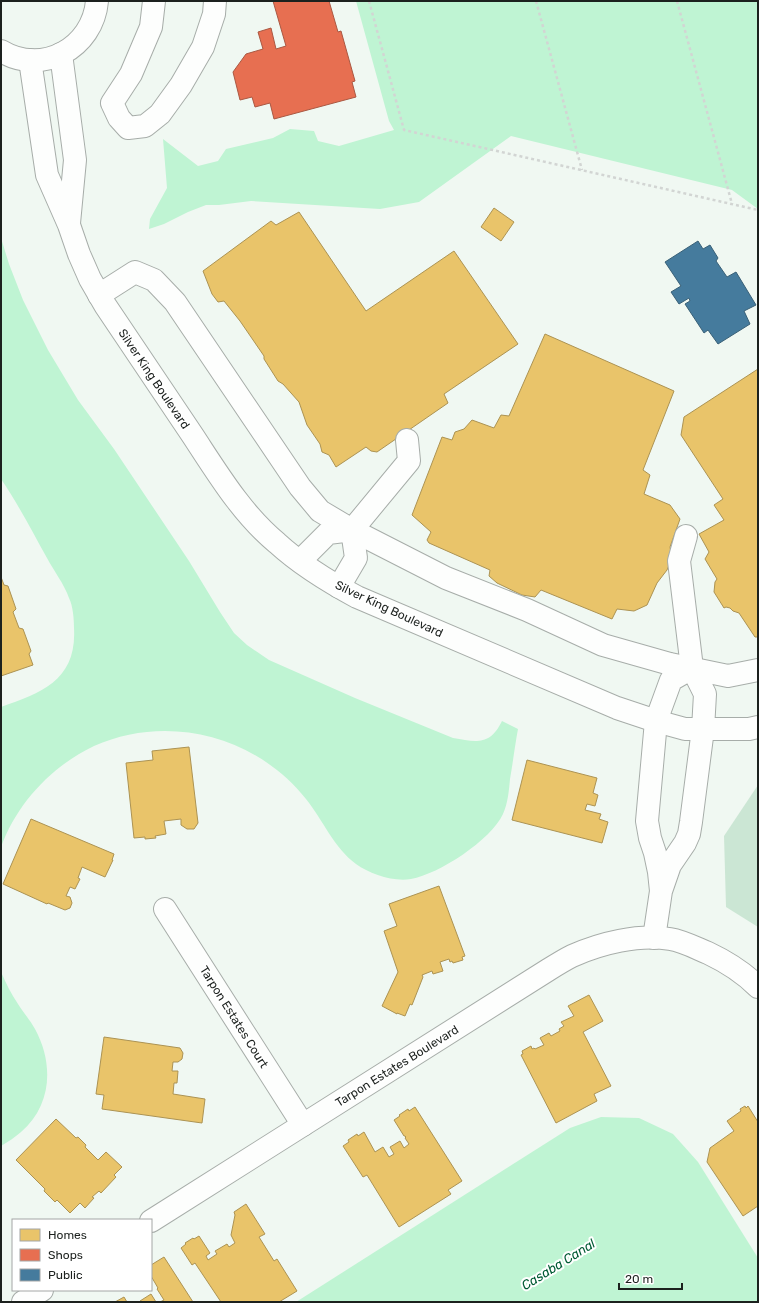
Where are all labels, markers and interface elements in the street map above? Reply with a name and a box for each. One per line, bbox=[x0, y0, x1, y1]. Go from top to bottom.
street label: Silver King Boulevard bbox=[115, 326, 193, 432]
street label: Silver King Boulevard bbox=[333, 578, 445, 640]
street label: Tarpon Estates Court bbox=[197, 963, 271, 1071]
street label: Tarpon Estates Boulevard bbox=[333, 1022, 461, 1110]
legend bbox=[12, 1219, 152, 1291]
text: Homes bbox=[48, 1228, 87, 1242]
water label: Casaba Canal bbox=[519, 1235, 599, 1293]
text: Shops bbox=[48, 1248, 83, 1262]
scale bar bbox=[619, 1265, 682, 1291]
text: Public bbox=[48, 1268, 83, 1282]
text: 20 m bbox=[625, 1272, 653, 1286]

